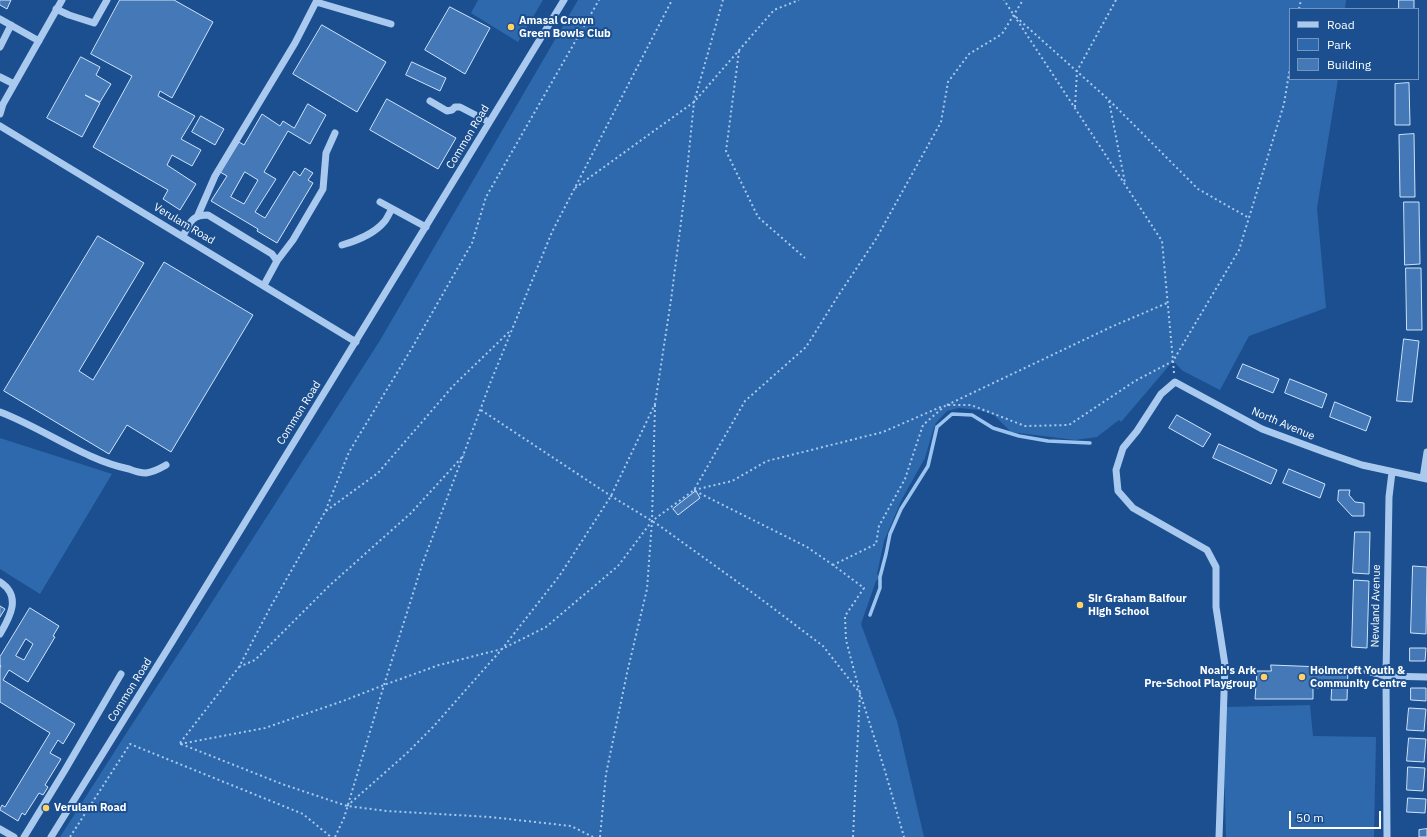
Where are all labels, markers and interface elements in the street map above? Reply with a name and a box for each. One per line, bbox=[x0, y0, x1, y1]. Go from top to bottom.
legend bbox=[1289, 8, 1419, 80]
place label: Amasal Crown Green Bowls Club bbox=[519, 14, 611, 40]
text: Road bbox=[1327, 17, 1355, 32]
marker: Amasal Crown Green Bowls Club bbox=[506, 22, 516, 32]
text: Park bbox=[1327, 37, 1351, 52]
text: Building bbox=[1327, 57, 1371, 72]
street label: Common Road bbox=[444, 103, 492, 171]
street label: Verulam Road bbox=[151, 201, 217, 247]
street label: Common Road bbox=[274, 379, 324, 447]
street label: North Avenue bbox=[1249, 405, 1317, 443]
street label: Newland Avenue bbox=[1369, 564, 1383, 648]
place label: Sir Graham Balfour High School bbox=[1088, 592, 1187, 618]
marker: Sir Graham Balfour High School bbox=[1075, 600, 1085, 610]
street label: Common Road bbox=[105, 656, 155, 724]
place label: Noah's Ark Pre-School Playgroup bbox=[1144, 664, 1256, 690]
place label: Holmcroft Youth & Community Centre bbox=[1310, 664, 1407, 690]
marker: Noah's Ark Pre-School Playgroup bbox=[1259, 672, 1269, 682]
marker: Holmcroft Youth & Community Centre bbox=[1297, 672, 1307, 682]
place label: Verulam Road bbox=[54, 801, 126, 815]
marker: Verulam Road bbox=[41, 803, 51, 813]
scale bar bbox=[1291, 803, 1383, 829]
text: 50 m bbox=[1296, 810, 1324, 825]

